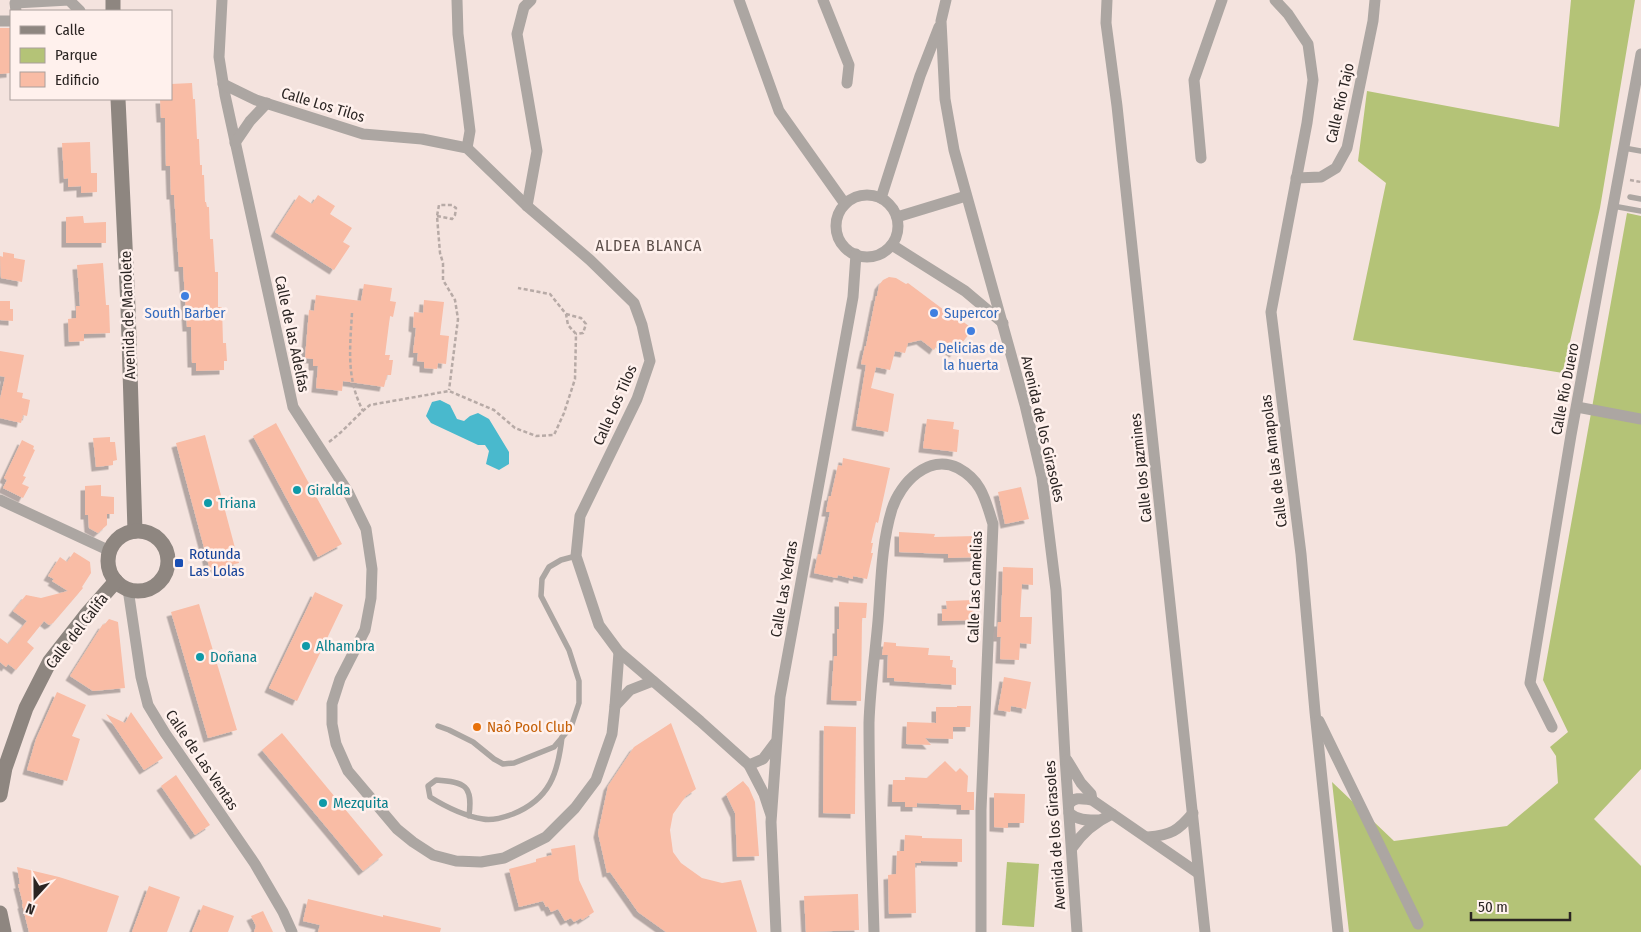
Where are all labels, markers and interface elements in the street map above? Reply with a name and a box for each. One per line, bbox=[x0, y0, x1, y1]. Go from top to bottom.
legend bbox=[10, 10, 172, 100]
text: Calle bbox=[55, 21, 85, 39]
text: Parque bbox=[55, 46, 98, 64]
street label: Calle Río Tajo bbox=[1322, 61, 1358, 145]
text: Edificio bbox=[55, 71, 100, 89]
street label: Calle Los Tilos bbox=[279, 84, 367, 126]
district label: ALDEA BLANCA bbox=[596, 236, 703, 255]
street label: Avenida de Manolete bbox=[117, 250, 139, 380]
street label: Calle de las Adelfas bbox=[271, 274, 313, 394]
marker: South Barber bbox=[179, 290, 191, 302]
place label: South Barber bbox=[145, 304, 226, 322]
place label: Supercor bbox=[944, 304, 1000, 322]
marker: Supercor bbox=[928, 307, 940, 319]
marker: Delicias de la huerta bbox=[965, 325, 977, 337]
place label: Delicias de la huerta bbox=[938, 339, 1004, 374]
street label: Calle Río Duero bbox=[1547, 341, 1583, 437]
street label: Avenida de los Girasoles bbox=[1017, 354, 1069, 504]
street label: Calle Los Tilos bbox=[589, 362, 641, 448]
street label: Calle de las Amapolas bbox=[1257, 394, 1291, 528]
street label: Calle los Jazmines bbox=[1126, 413, 1156, 523]
place label: Giralda bbox=[307, 481, 351, 499]
marker: Giralda bbox=[291, 484, 303, 496]
place label: Triana bbox=[218, 494, 256, 512]
marker: Triana bbox=[202, 497, 214, 509]
street label: Calle Las Camelias bbox=[964, 531, 986, 643]
street label: Calle Las Yedras bbox=[767, 539, 801, 639]
place label: Rotunda Las Lolas bbox=[189, 545, 244, 580]
marker: Rotunda Las Lolas bbox=[173, 557, 185, 569]
street label: Calle del Califa bbox=[42, 590, 112, 672]
place label: Alhambra bbox=[316, 637, 375, 655]
marker: Alhambra bbox=[300, 640, 312, 652]
place label: Doñana bbox=[210, 648, 257, 666]
marker: Doñana bbox=[194, 651, 206, 663]
street label: Calle de Las Ventas bbox=[162, 706, 242, 814]
place label: Naô Pool Club bbox=[487, 718, 573, 736]
marker: Naô Pool Club bbox=[471, 721, 483, 733]
street label: Avenida de los Girasoles bbox=[1041, 760, 1069, 910]
place label: Mezquita bbox=[333, 794, 389, 812]
marker: Mezquita bbox=[317, 797, 329, 809]
north arrow bbox=[10, 872, 60, 922]
scale bar bbox=[1471, 890, 1570, 922]
text: 50 m bbox=[1478, 898, 1508, 916]
text: N bbox=[24, 899, 37, 918]

